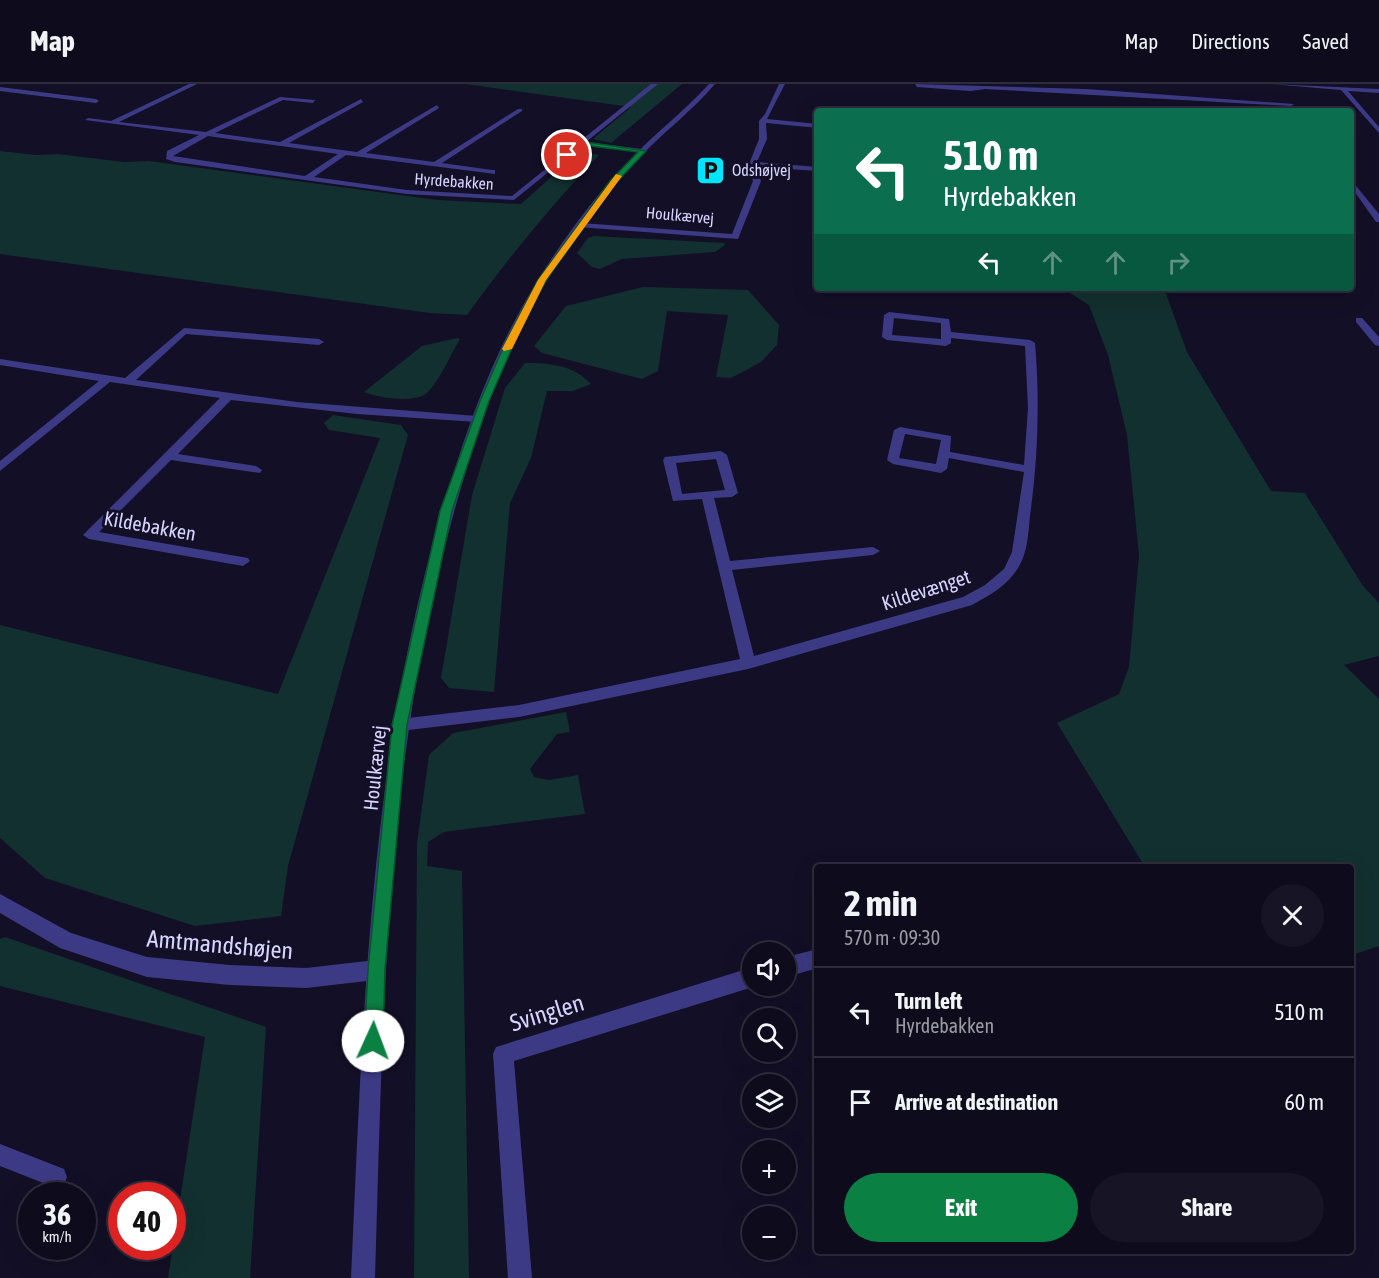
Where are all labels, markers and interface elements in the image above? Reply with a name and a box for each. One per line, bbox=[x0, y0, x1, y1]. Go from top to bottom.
text: Map bbox=[30, 25, 75, 57]
text: Map bbox=[1124, 29, 1158, 53]
text: Directions bbox=[1191, 29, 1270, 53]
text: Saved bbox=[1303, 29, 1349, 53]
pin bbox=[541, 129, 592, 180]
text: 510 m bbox=[943, 131, 1038, 179]
icon: left bbox=[844, 132, 922, 210]
icon: arrive bbox=[550, 138, 583, 171]
parking icon: Odshøjvej bbox=[695, 154, 727, 186]
place label: Odshøjvej bbox=[732, 161, 791, 180]
street label: Hyrdebakken bbox=[414, 169, 494, 194]
text: Hyrdebakken bbox=[943, 181, 1077, 212]
street label: Houlkærvej bbox=[645, 203, 715, 228]
icon: left bbox=[973, 246, 1006, 279]
icon: ahead bbox=[1036, 246, 1069, 279]
icon: ahead bbox=[1099, 246, 1132, 279]
icon: right bbox=[1162, 246, 1195, 279]
street label: Kildebakken bbox=[102, 506, 198, 545]
street label: Kildevænget bbox=[879, 564, 973, 615]
street label: Houlkærvej bbox=[359, 724, 390, 812]
text: 2 min bbox=[844, 882, 918, 924]
button: close bbox=[1261, 884, 1324, 947]
street label: Amtmandshøjen bbox=[146, 925, 294, 964]
text: 570 m · 09:30 bbox=[844, 926, 940, 949]
map controls bbox=[742, 942, 796, 1260]
button: sound bbox=[742, 942, 796, 996]
text: Turn left bbox=[895, 988, 962, 1014]
street label: Svinglen bbox=[507, 989, 587, 1037]
icon: left bbox=[844, 996, 877, 1029]
text: 510 m bbox=[1274, 999, 1324, 1025]
button: search bbox=[742, 1008, 796, 1062]
position arrow bbox=[341, 1009, 405, 1073]
text: Hyrdebakken bbox=[895, 1014, 994, 1037]
button: layers bbox=[742, 1074, 796, 1128]
icon: arrive bbox=[844, 1086, 877, 1119]
text: Arrive at destination bbox=[895, 1089, 1058, 1115]
text: 60 m bbox=[1284, 1089, 1324, 1115]
button: + bbox=[742, 1140, 796, 1194]
button: Exit bbox=[844, 1173, 1078, 1242]
button: Share bbox=[1090, 1173, 1324, 1242]
speed limit sign: 40 bbox=[108, 1182, 186, 1260]
text: 36 bbox=[43, 1197, 71, 1231]
button: − bbox=[742, 1206, 796, 1260]
text: km/h bbox=[42, 1228, 72, 1245]

